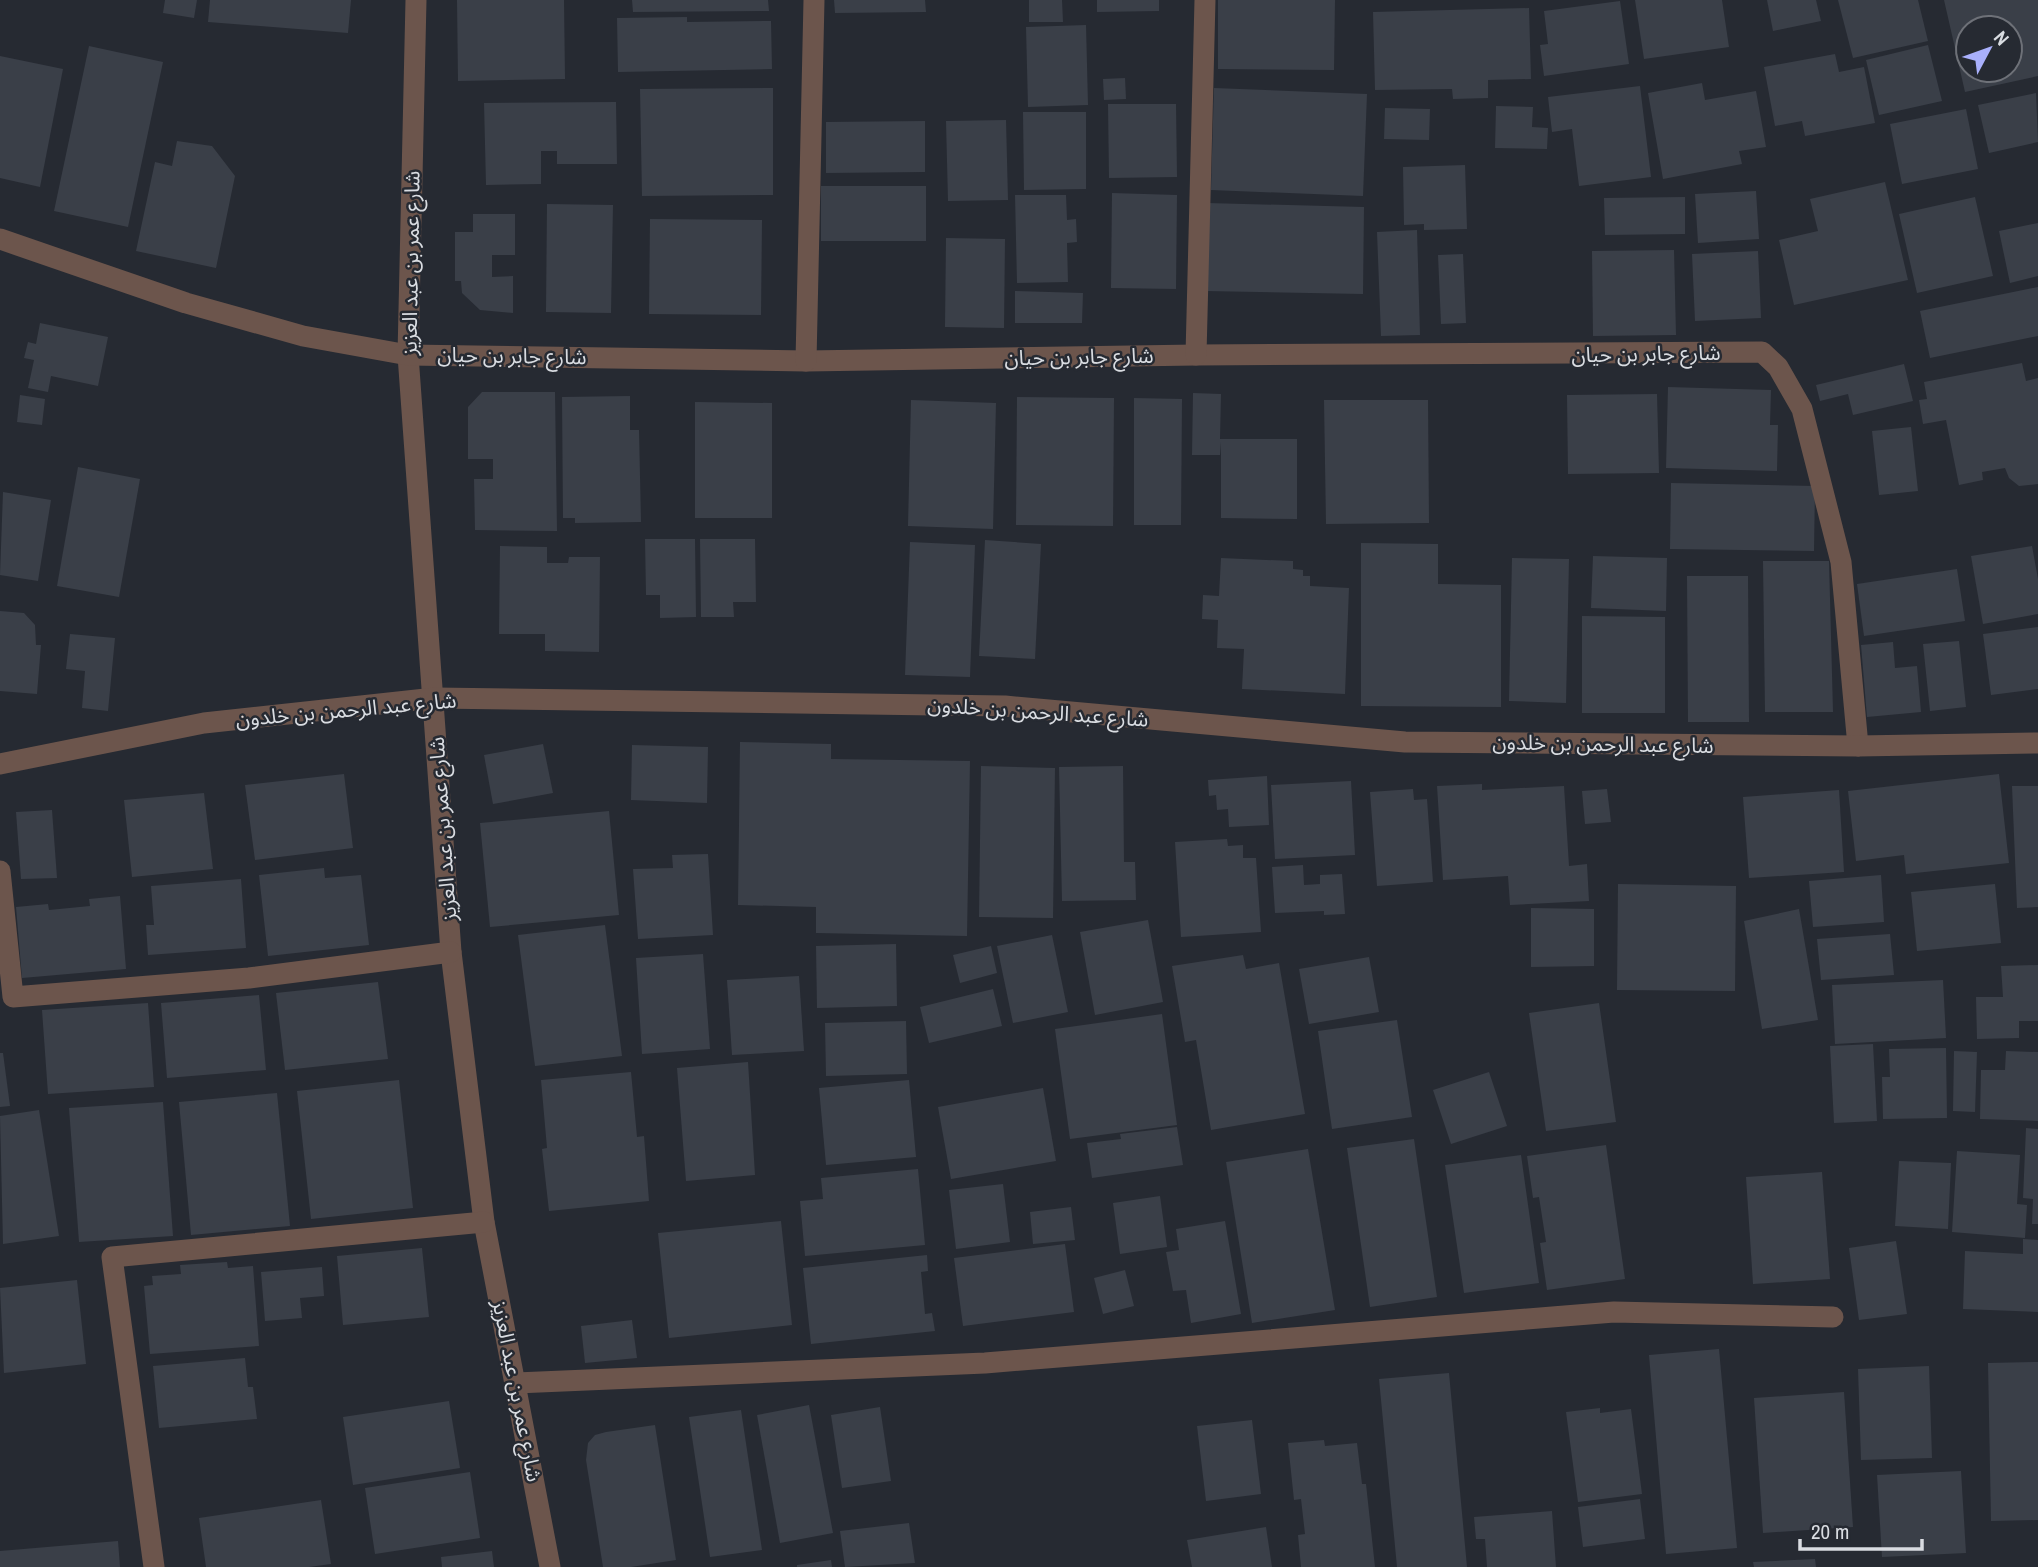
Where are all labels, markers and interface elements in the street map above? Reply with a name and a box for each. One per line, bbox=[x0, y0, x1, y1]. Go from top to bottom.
north arrow bbox=[1954, 14, 2024, 84]
text: N bbox=[1988, 25, 2015, 51]
street label: شارع عمر بن عبد العزيز bbox=[394, 170, 428, 357]
street label: شارع جابر بن حيان bbox=[1571, 338, 1721, 370]
street label: شارع جابر بن حيان bbox=[437, 340, 587, 372]
street label: شارع جابر بن حيان bbox=[1004, 341, 1154, 373]
street label: شارع عبد الرحمن بن خلدون bbox=[234, 685, 458, 735]
street label: شارع عبد الرحمن بن خلدون bbox=[927, 689, 1149, 735]
street label: شارع عبد الرحمن بن خلدون bbox=[1492, 727, 1714, 761]
street label: شارع عمر بن عبد العزيز bbox=[422, 736, 464, 923]
street label: شارع عمر بن عبد العزيز bbox=[484, 1297, 549, 1485]
scale bar bbox=[1800, 1508, 1923, 1552]
text: 20 m bbox=[1811, 1517, 1849, 1546]

